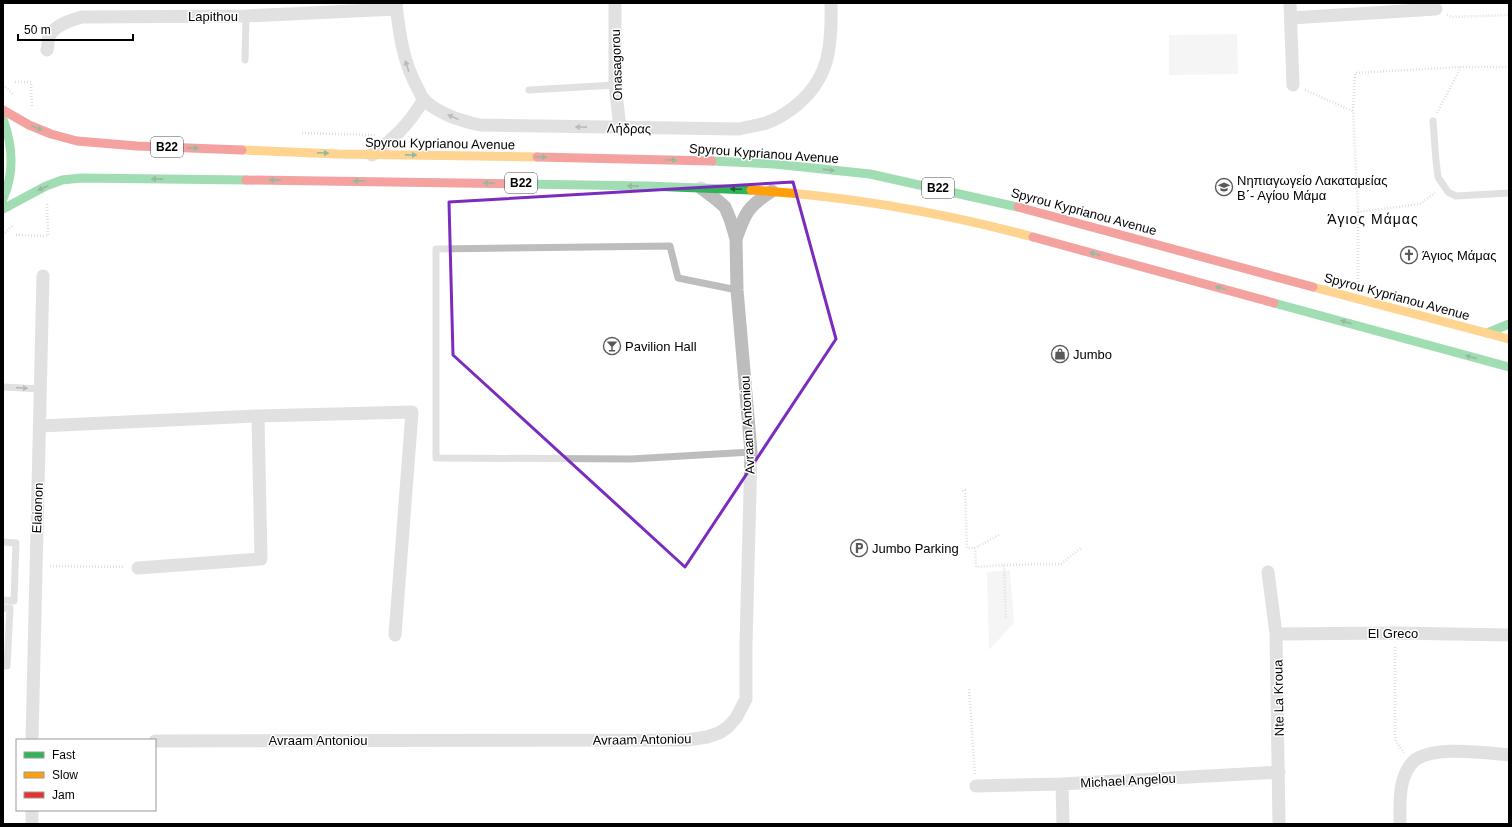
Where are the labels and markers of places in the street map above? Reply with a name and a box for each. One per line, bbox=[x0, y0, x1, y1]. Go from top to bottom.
place label: Νηπιαγωγείο Λακαταμείας Β΄- Αγίου Μάμα bbox=[1237, 173, 1387, 203]
school or university icon: Νηπιαγωγείο Λακαταμείας Β΄- Αγίου Μάμα bbox=[1214, 177, 1234, 197]
church icon: Άγιος Μάμας bbox=[1399, 245, 1419, 265]
place label: Άγιος Μάμας bbox=[1422, 248, 1497, 263]
bar icon: Pavilion Hall bbox=[602, 336, 622, 356]
place label: Pavilion Hall bbox=[625, 339, 697, 354]
shop icon: Jumbo bbox=[1050, 344, 1070, 364]
place label: Jumbo bbox=[1073, 347, 1112, 362]
parking icon: Jumbo Parking bbox=[849, 538, 869, 558]
place label: Jumbo Parking bbox=[872, 541, 959, 556]

